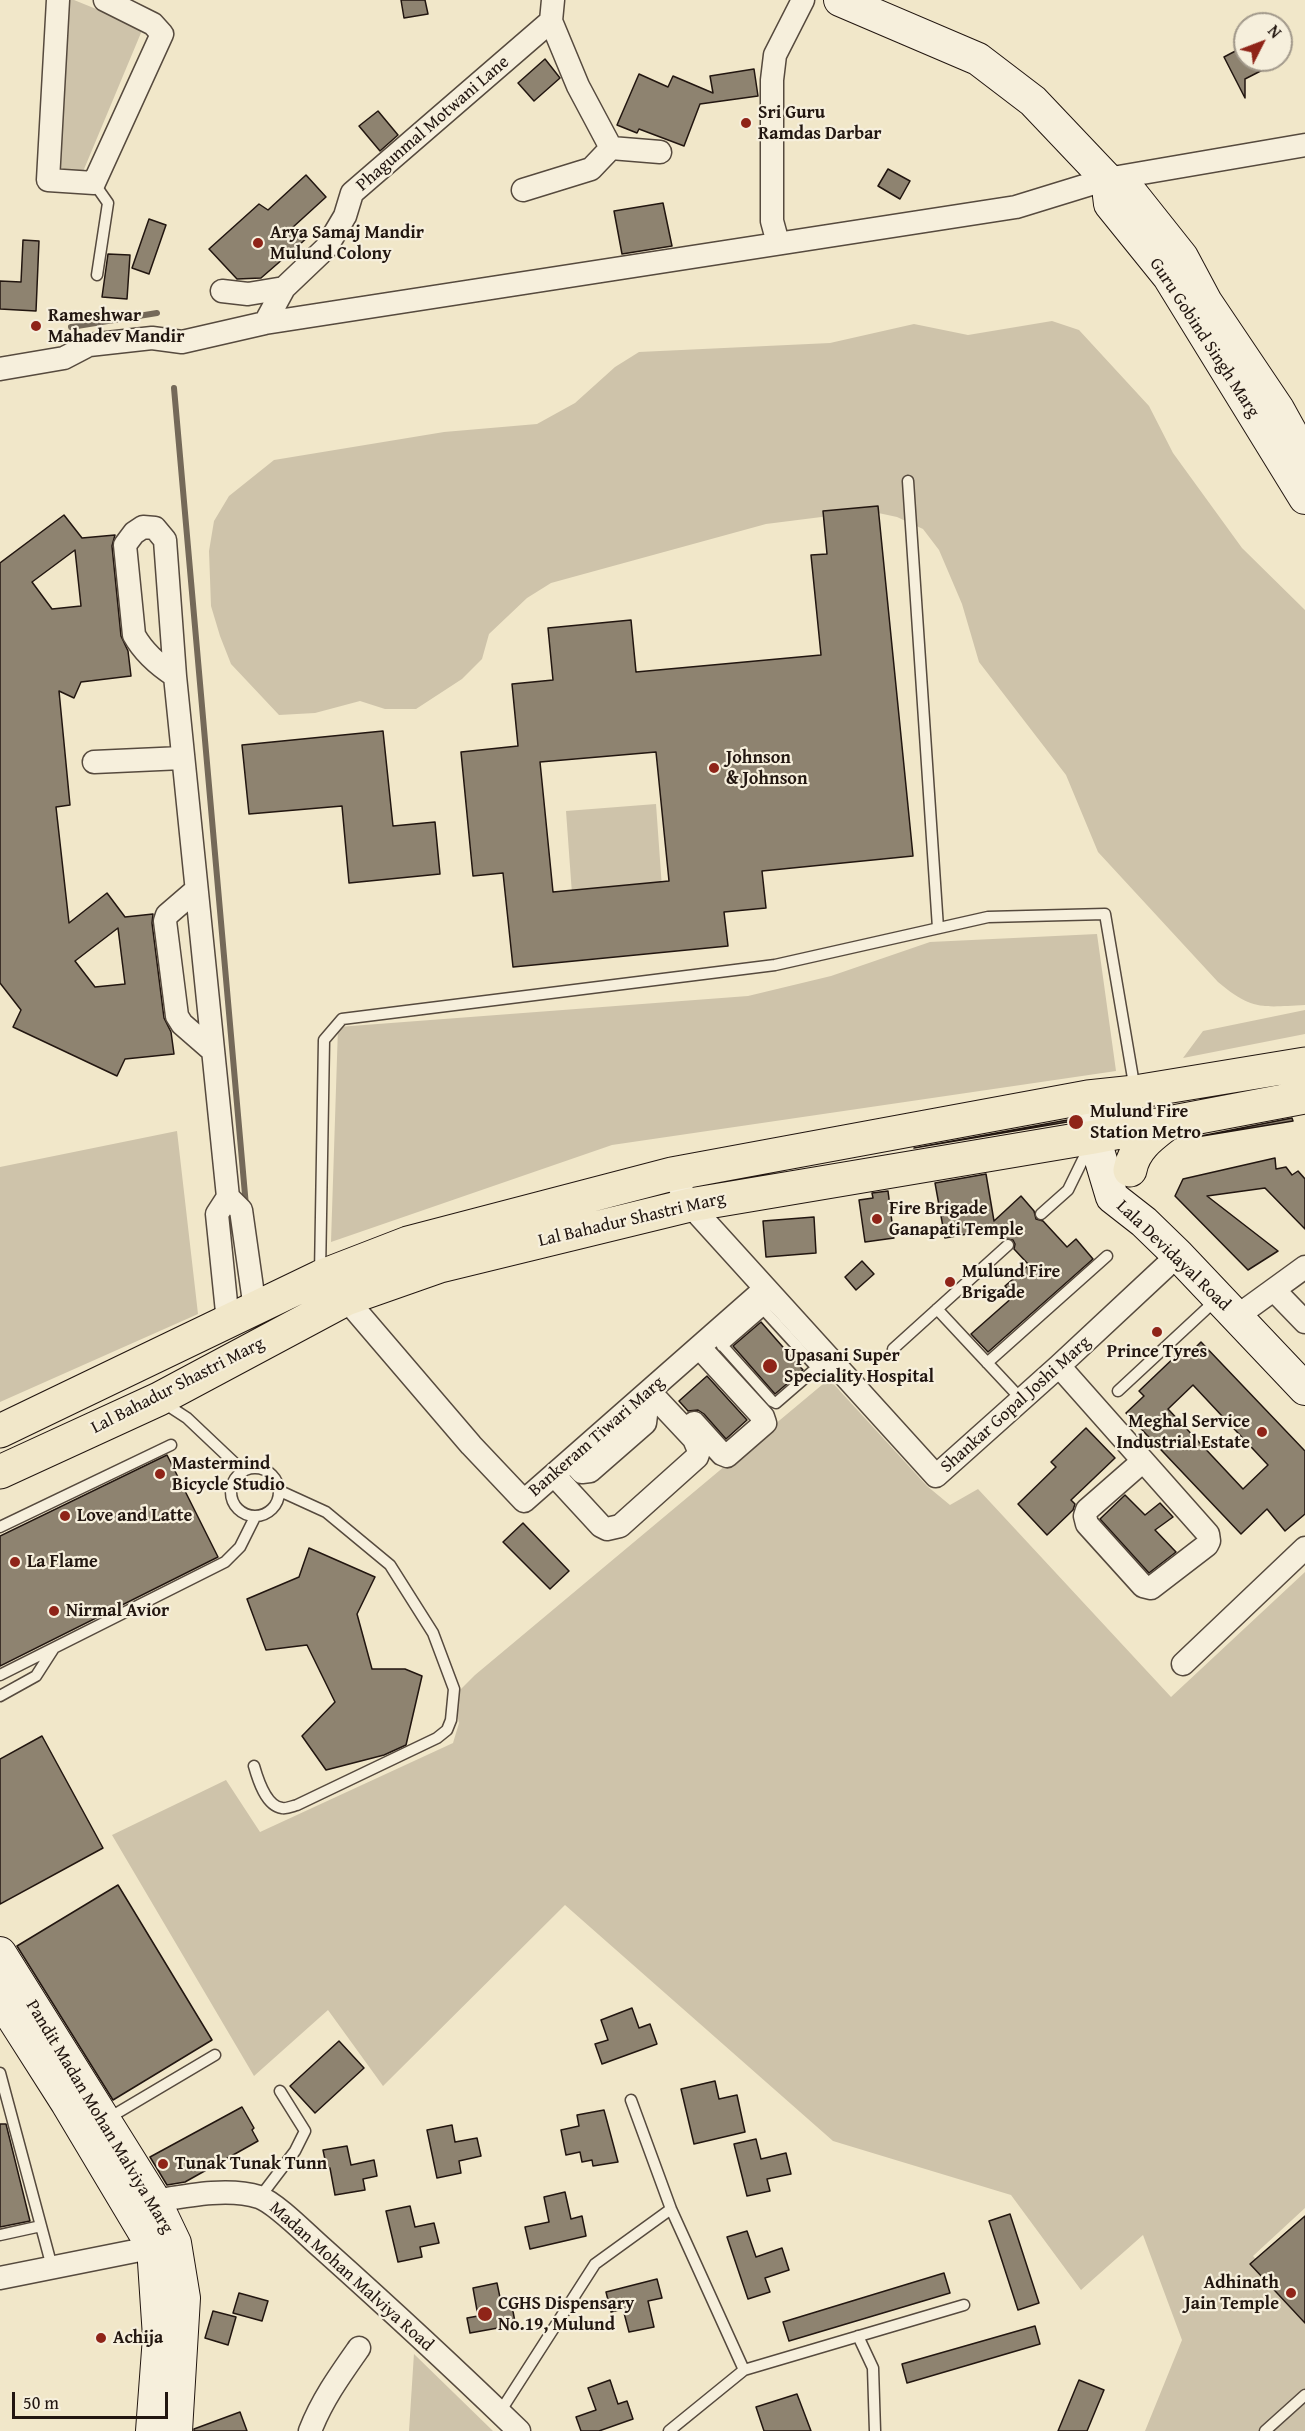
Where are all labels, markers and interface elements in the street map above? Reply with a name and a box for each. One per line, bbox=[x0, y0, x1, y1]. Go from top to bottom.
north arrow bbox=[1233, 12, 1293, 72]
text: N bbox=[1262, 19, 1287, 43]
street label: Phagunmal Motwani Lane bbox=[352, 52, 514, 196]
place label: Sri Guru Ramdas Darbar bbox=[758, 102, 882, 144]
marker: Sri Guru Ramdas Darbar bbox=[739, 116, 753, 130]
place label: Arya Samaj Mandir Mulund Colony bbox=[270, 222, 424, 264]
marker: Arya Samaj Mandir Mulund Colony bbox=[251, 236, 265, 250]
street label: Guru Gobind Singh Marg bbox=[1144, 254, 1264, 422]
place label: Rameshwar Mahadev Mandir bbox=[48, 305, 184, 348]
marker: Rameshwar Mahadev Mandir bbox=[29, 319, 43, 333]
place label: Johnson & Johnson bbox=[726, 747, 808, 789]
marker: Johnson & Johnson bbox=[707, 761, 721, 775]
place label: Mulund Fire Station Metro bbox=[1090, 1101, 1201, 1144]
marker: Mulund Fire Station Metro bbox=[1067, 1113, 1085, 1131]
street label: Lal Bahadur Shastri Marg bbox=[536, 1188, 728, 1252]
street label: Lala Devidayal Road bbox=[1111, 1196, 1235, 1316]
place label: Fire Brigade Ganapati Temple bbox=[889, 1198, 1024, 1240]
marker: Fire Brigade Ganapati Temple bbox=[870, 1212, 884, 1226]
place label: Mulund Fire Brigade bbox=[962, 1261, 1060, 1304]
marker: Mulund Fire Brigade bbox=[943, 1275, 957, 1289]
marker: Prince Tyres bbox=[1150, 1325, 1164, 1339]
street label: Shankar Gopal Joshi Marg bbox=[937, 1332, 1095, 1478]
street label: Lal Bahadur Shastri Marg bbox=[88, 1333, 268, 1439]
place label: Prince Tyres bbox=[1107, 1341, 1207, 1363]
place label: Upasani Super Speciality Hospital bbox=[784, 1345, 934, 1388]
marker: Upasani Super Speciality Hospital bbox=[761, 1357, 779, 1375]
street label: Bankeram Tiwari Marg bbox=[525, 1372, 669, 1502]
place label: Meghal Service Industrial Estate bbox=[1116, 1411, 1250, 1454]
marker: Meghal Service Industrial Estate bbox=[1255, 1425, 1269, 1439]
place label: Mastermind Bicycle Studio bbox=[172, 1453, 285, 1496]
marker: Mastermind Bicycle Studio bbox=[153, 1467, 167, 1481]
place label: Love and Latte bbox=[77, 1505, 192, 1527]
marker: Love and Latte bbox=[58, 1509, 72, 1523]
place label: La Flame bbox=[27, 1551, 98, 1573]
marker: La Flame bbox=[8, 1555, 22, 1569]
place label: Nirmal Avior bbox=[66, 1600, 169, 1622]
marker: Nirmal Avior bbox=[47, 1604, 61, 1618]
street label: Pandit Madan Mohan Malviya Marg bbox=[21, 1996, 177, 2238]
place label: Tunak Tunak Tunn bbox=[175, 2153, 327, 2175]
marker: Tunak Tunak Tunn bbox=[156, 2157, 170, 2171]
street label: Madan Mohan Malviya Road bbox=[265, 2198, 437, 2356]
place label: Adhinath Jain Temple bbox=[1185, 2272, 1279, 2314]
marker: Adhinath Jain Temple bbox=[1284, 2286, 1298, 2300]
place label: CGHS Dispensary No.19, Mulund bbox=[498, 2293, 634, 2336]
marker: CGHS Dispensary No.19, Mulund bbox=[476, 2305, 494, 2323]
place label: Achija bbox=[113, 2327, 163, 2349]
marker: Achija bbox=[94, 2331, 108, 2345]
scale bar bbox=[15, 2380, 171, 2418]
text: 50 m bbox=[23, 2389, 59, 2416]

